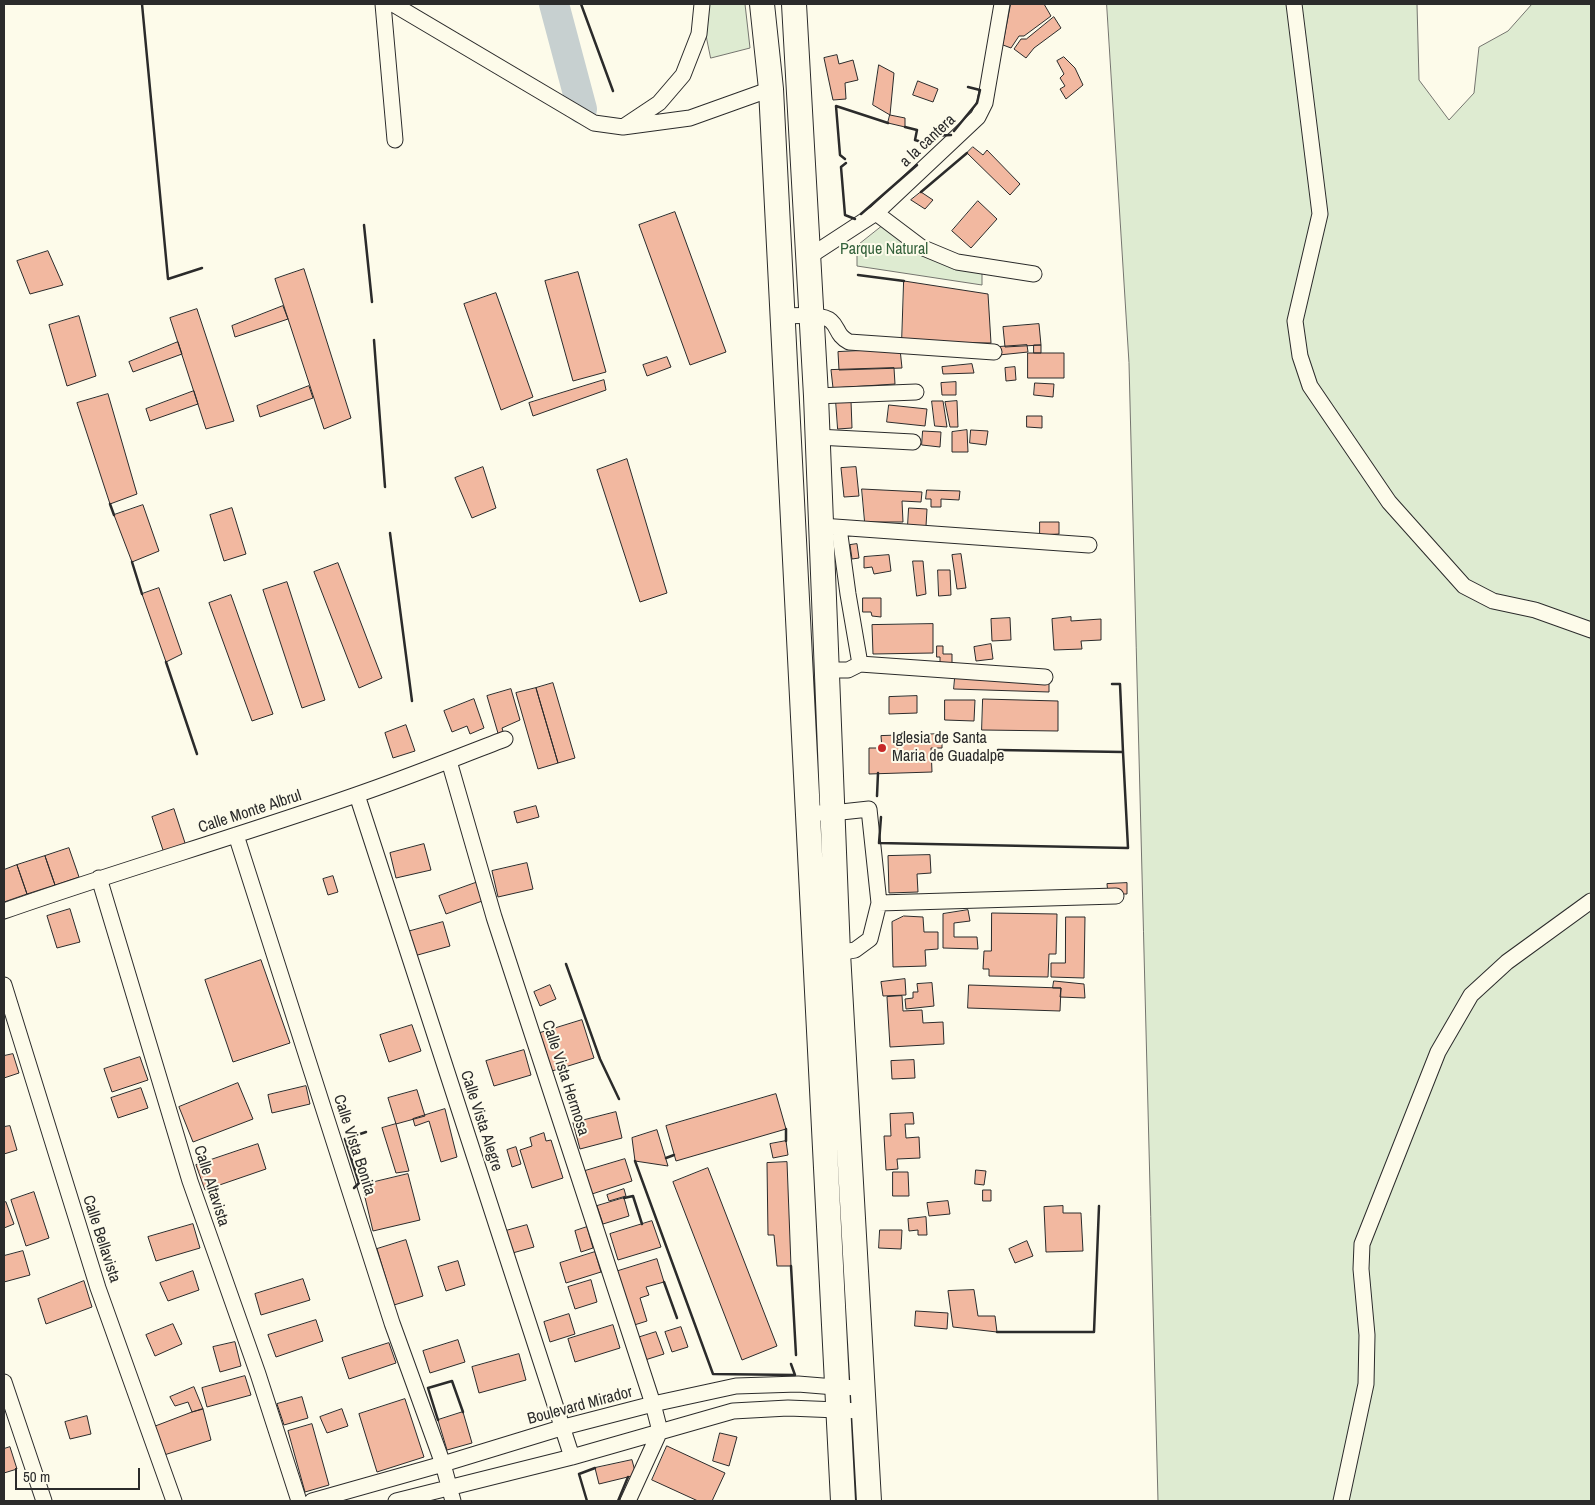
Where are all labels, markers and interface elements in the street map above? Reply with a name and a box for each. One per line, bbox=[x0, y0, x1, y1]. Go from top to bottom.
street label: a la cantera bbox=[896, 111, 960, 171]
park label: Parque Natural bbox=[840, 240, 928, 260]
place label: Iglesia de Santa Maria de Guadalpe bbox=[892, 729, 1004, 767]
marker: Iglesia de Santa Maria de Guadalpe bbox=[876, 742, 888, 754]
street label: Calle Monte Albrul bbox=[196, 786, 304, 838]
street label: Calle Vista Hermosa bbox=[537, 1018, 593, 1138]
street label: Calle Vista Alegre bbox=[456, 1068, 506, 1174]
street label: Calle Vista Bonita bbox=[329, 1092, 379, 1198]
street label: Calle Altavista bbox=[189, 1143, 233, 1229]
street label: Calle Bellavista bbox=[78, 1193, 124, 1285]
street label: Boulevard Mirador bbox=[525, 1383, 635, 1429]
scale bar bbox=[18, 1458, 142, 1490]
text: 50 m bbox=[23, 1466, 50, 1487]

